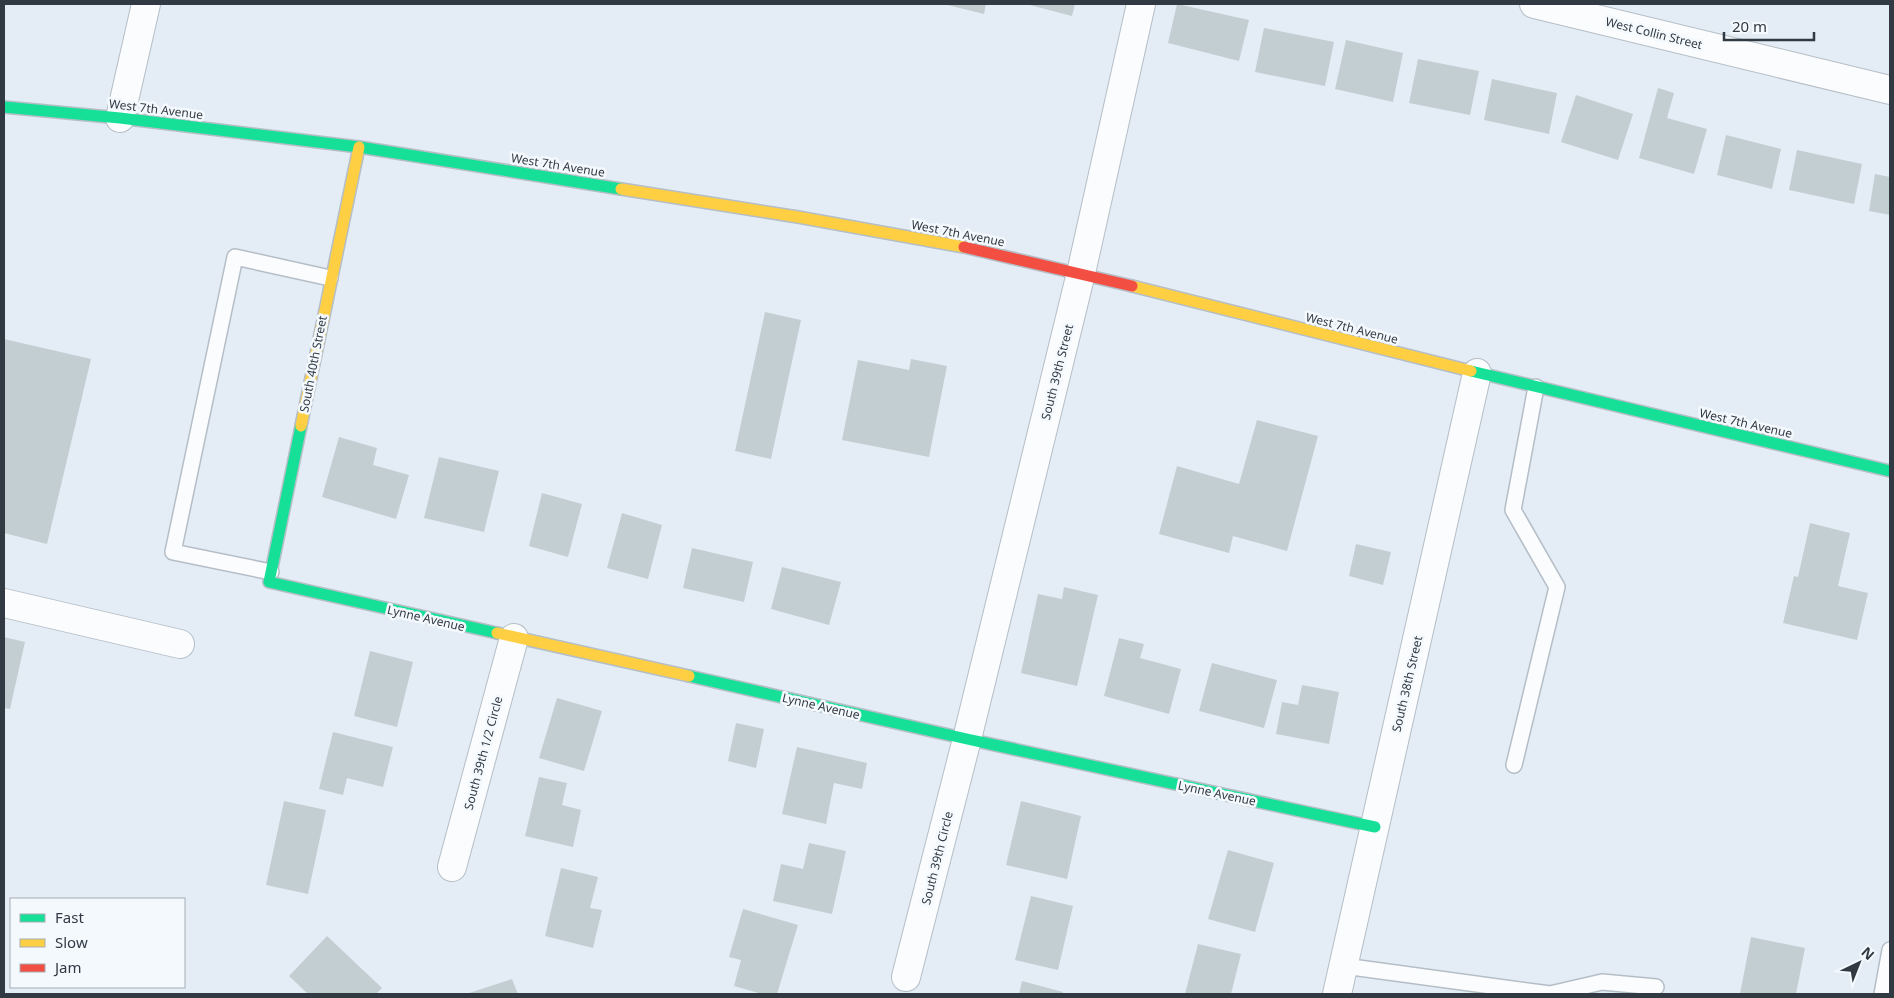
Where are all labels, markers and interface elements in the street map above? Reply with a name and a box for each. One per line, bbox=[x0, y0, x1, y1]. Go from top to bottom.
scale bar bbox=[1724, 10, 1814, 42]
street label: West Collin Street bbox=[1604, 13, 1705, 53]
text: 20 m bbox=[1732, 16, 1767, 36]
street label: West 7th Avenue bbox=[108, 95, 204, 123]
street label: West 7th Avenue bbox=[510, 149, 606, 181]
street label: West 7th Avenue bbox=[910, 216, 1006, 250]
street label: West 7th Avenue bbox=[1304, 308, 1400, 348]
street label: South 40th Street bbox=[295, 314, 331, 414]
street label: South 39th Street bbox=[1037, 322, 1077, 422]
street label: West 7th Avenue bbox=[1698, 404, 1794, 442]
street label: Lynne Avenue bbox=[385, 601, 467, 635]
street label: South 38th Street bbox=[1388, 634, 1426, 734]
street label: Lynne Avenue bbox=[780, 689, 862, 723]
street label: South 39th 1/2 Circle bbox=[460, 694, 506, 812]
street label: Lynne Avenue bbox=[1176, 776, 1258, 810]
street label: South 39th Circle bbox=[917, 809, 957, 907]
legend bbox=[10, 898, 185, 988]
text: Fast bbox=[55, 907, 84, 927]
text: Slow bbox=[55, 932, 88, 952]
north arrow bbox=[1834, 938, 1884, 988]
text: N bbox=[1858, 942, 1879, 964]
text: Jam bbox=[53, 957, 82, 977]

